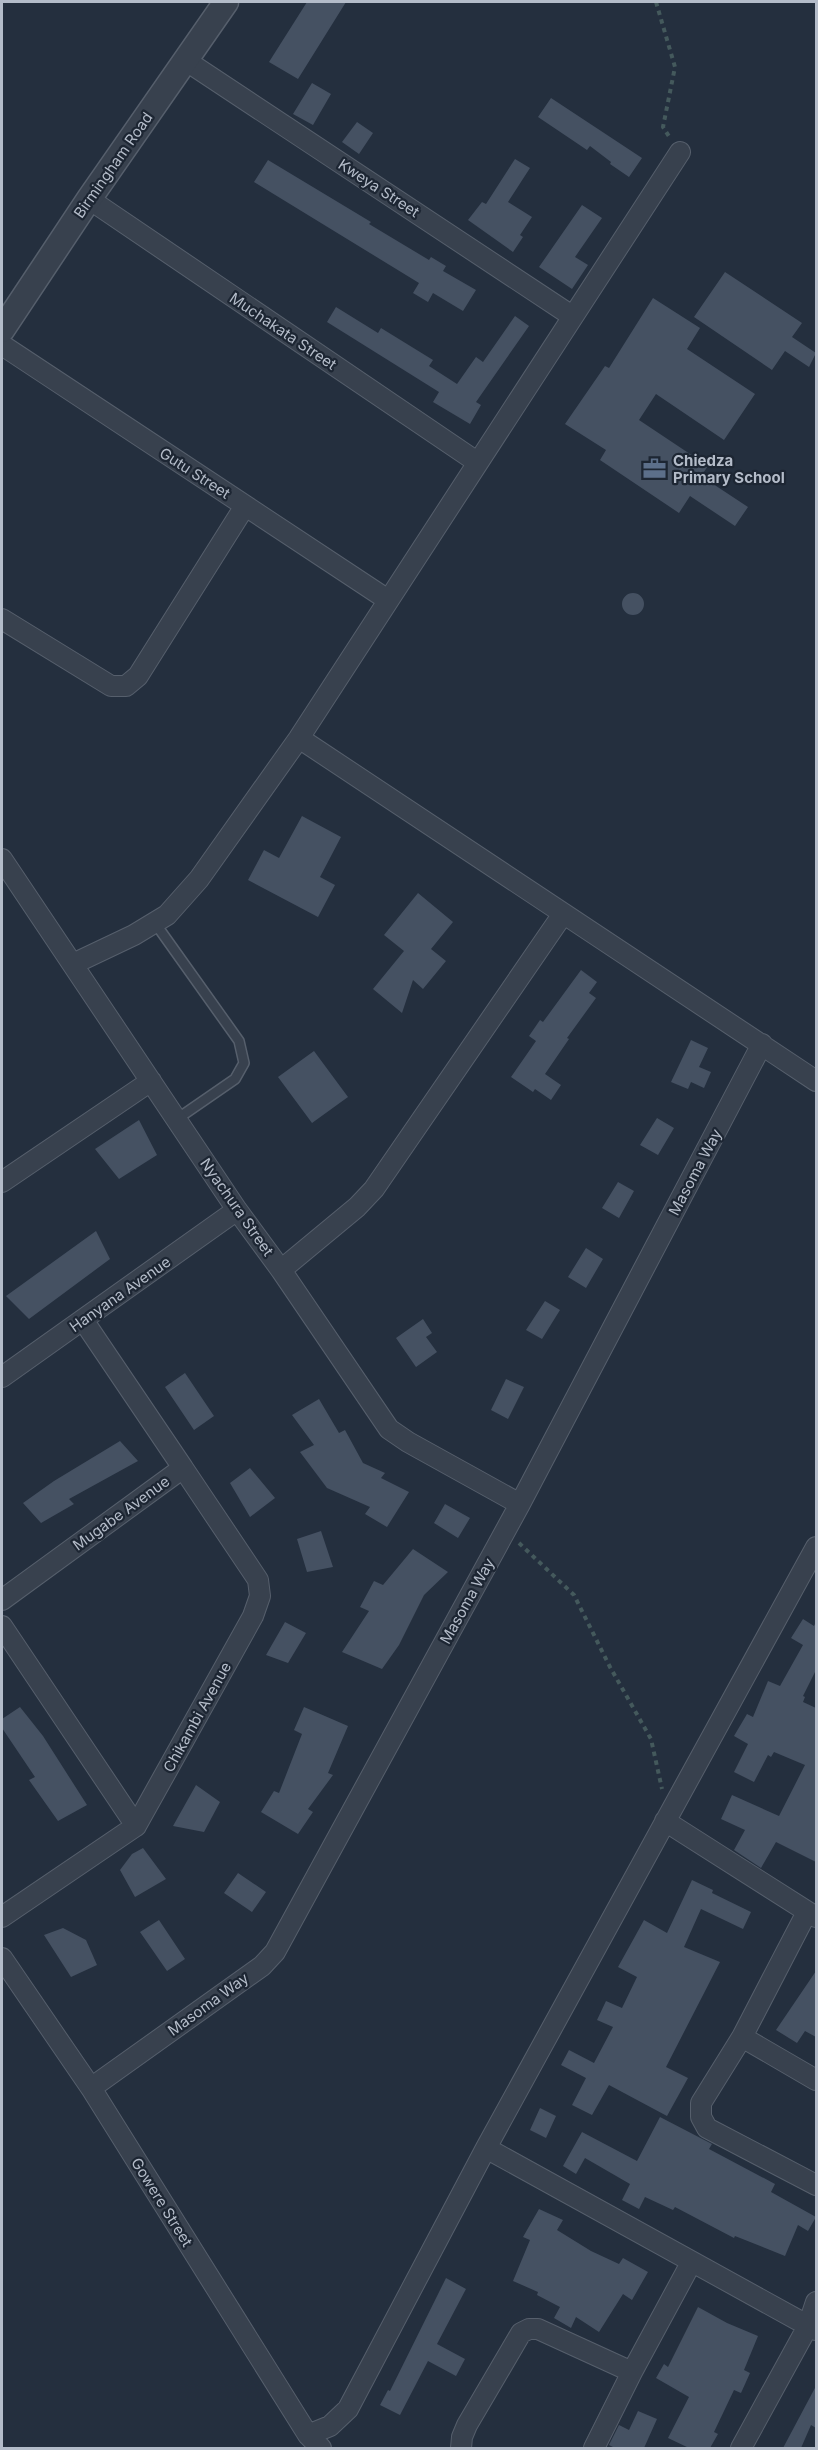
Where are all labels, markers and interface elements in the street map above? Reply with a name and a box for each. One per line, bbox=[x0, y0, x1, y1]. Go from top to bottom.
street label: Birmingham Road bbox=[69, 108, 157, 222]
street label: Kweya Street bbox=[335, 155, 423, 221]
street label: Muchakata Street bbox=[226, 288, 340, 374]
street label: Gutu Street bbox=[156, 443, 234, 503]
place label: Chiedza Primary School bbox=[673, 451, 785, 487]
office icon: Chiedza Primary School bbox=[642, 456, 668, 482]
street label: Masoma Way bbox=[664, 1125, 726, 1219]
street label: Nyachura Street bbox=[196, 1154, 278, 1260]
street label: Hanyana Avenue bbox=[66, 1252, 174, 1336]
street label: Mugabe Avenue bbox=[69, 1472, 173, 1554]
street label: Masoma Way bbox=[436, 1554, 499, 1647]
street label: Chikambi Avenue bbox=[159, 1659, 235, 1775]
street label: Masoma Way bbox=[164, 1968, 253, 2040]
street label: Gowere Street bbox=[127, 2154, 197, 2250]

